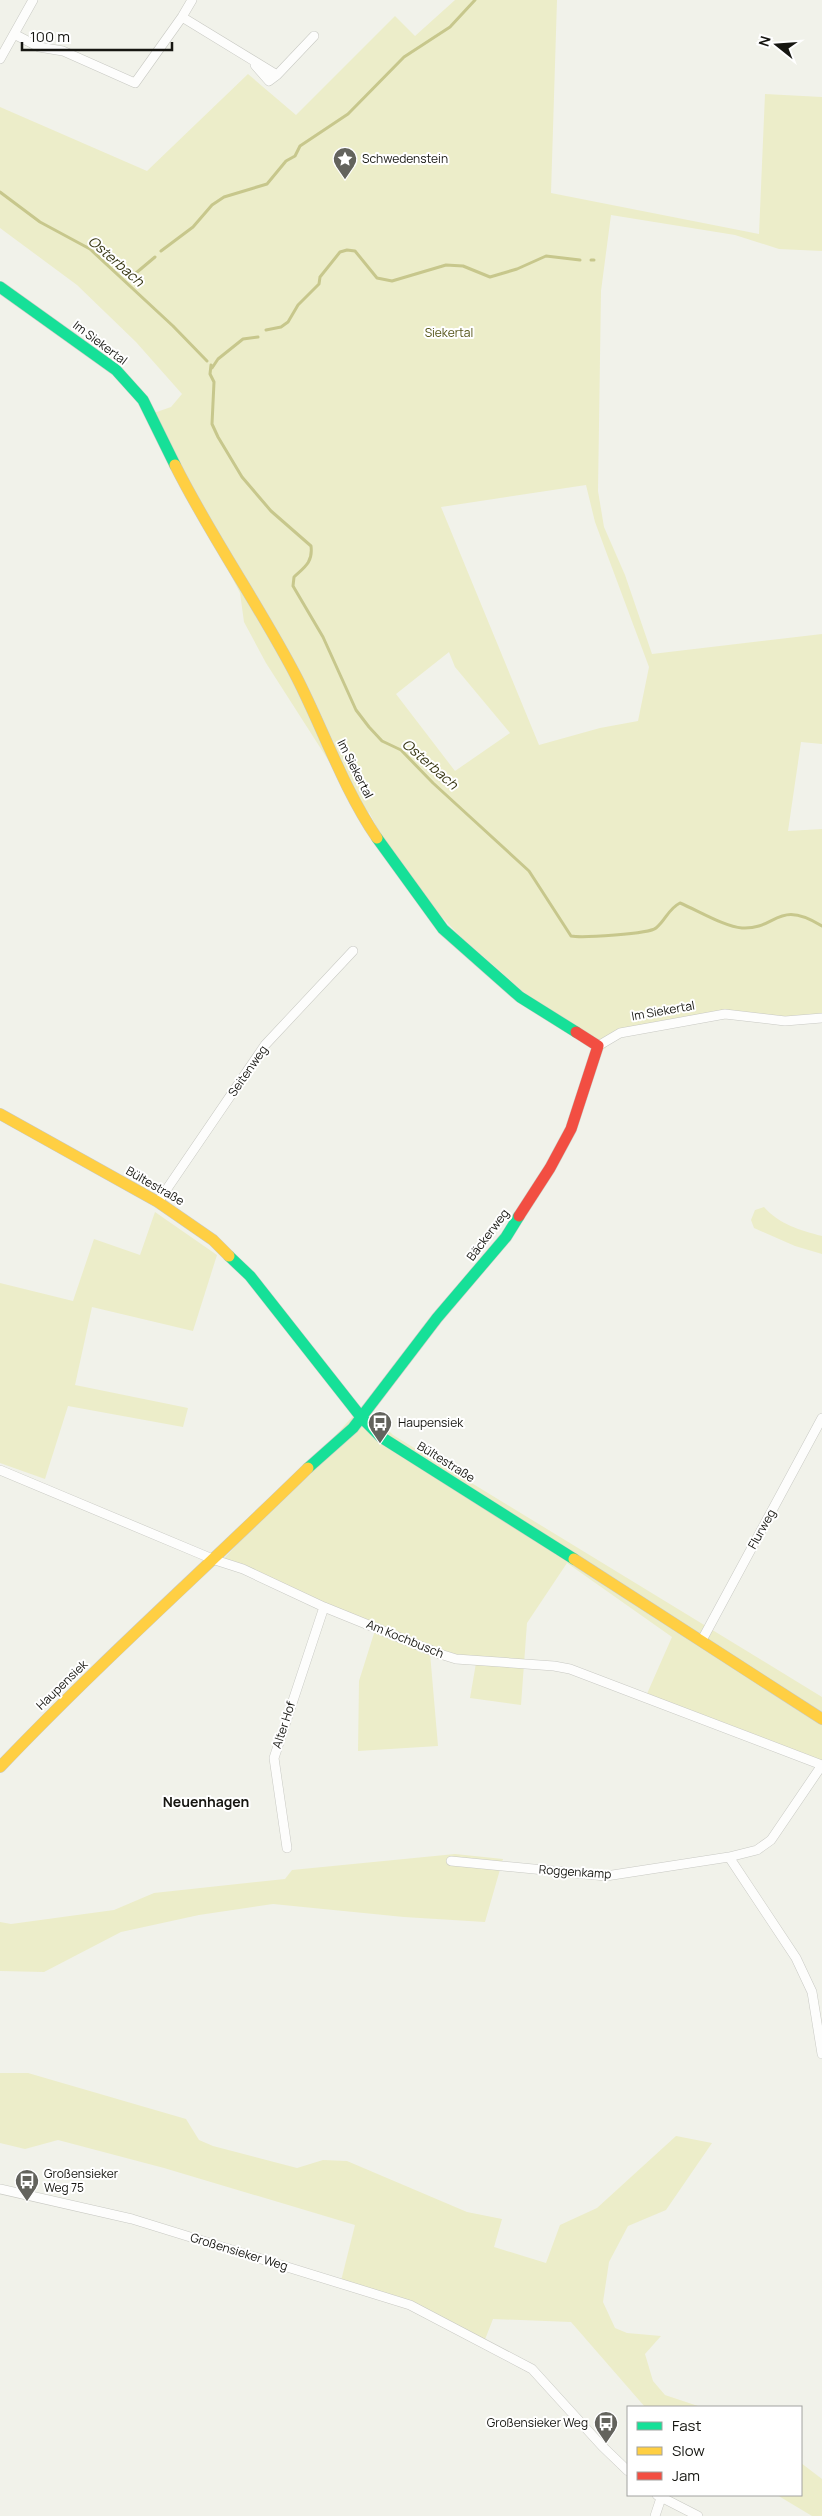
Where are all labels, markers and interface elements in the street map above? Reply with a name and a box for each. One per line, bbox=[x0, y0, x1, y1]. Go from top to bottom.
scale bar bbox=[22, 20, 172, 52]
north arrow bbox=[752, 20, 802, 70]
text: 100 m bbox=[30, 26, 70, 47]
text: N bbox=[754, 33, 775, 49]
place icon: Schwedenstein bbox=[332, 146, 358, 180]
place label: Schwedenstein bbox=[362, 150, 448, 167]
water label: Osterbach bbox=[84, 231, 149, 291]
street label: Im Siekertal bbox=[70, 317, 131, 369]
park label: Siekertal bbox=[425, 324, 473, 341]
water label: Osterbach bbox=[398, 734, 463, 794]
street label: Im Siekertal bbox=[333, 736, 378, 801]
street label: Im Siekertal bbox=[630, 997, 696, 1024]
street label: Seitenweg bbox=[224, 1042, 271, 1100]
street label: Bültestraße bbox=[123, 1162, 188, 1209]
street label: Bäckerweg bbox=[462, 1205, 513, 1264]
bus stop icon: Haupensiek bbox=[367, 1410, 393, 1444]
place label: Haupensiek bbox=[398, 1414, 464, 1431]
street label: Bültestraße bbox=[414, 1437, 478, 1486]
street label: Flurweg bbox=[744, 1506, 780, 1552]
street label: Am Kochbusch bbox=[364, 1615, 446, 1662]
street label: Haupensiek bbox=[32, 1655, 92, 1713]
street label: Alter Hof bbox=[268, 1699, 299, 1750]
district label: Neuenhagen bbox=[163, 1792, 249, 1811]
street label: Roggenkamp bbox=[538, 1860, 612, 1883]
place label: Großensieker Weg 75 bbox=[44, 2165, 119, 2196]
bus stop icon: Großensieker Weg 75 bbox=[14, 2168, 40, 2202]
street label: Großensieker Weg bbox=[188, 2229, 290, 2274]
legend bbox=[627, 2406, 802, 2496]
bus stop icon: Großensieker Weg bbox=[593, 2410, 619, 2444]
place label: Großensieker Weg bbox=[487, 2414, 588, 2431]
text: Fast bbox=[672, 2415, 701, 2436]
text: Slow bbox=[672, 2440, 705, 2461]
text: Jam bbox=[672, 2465, 700, 2486]

